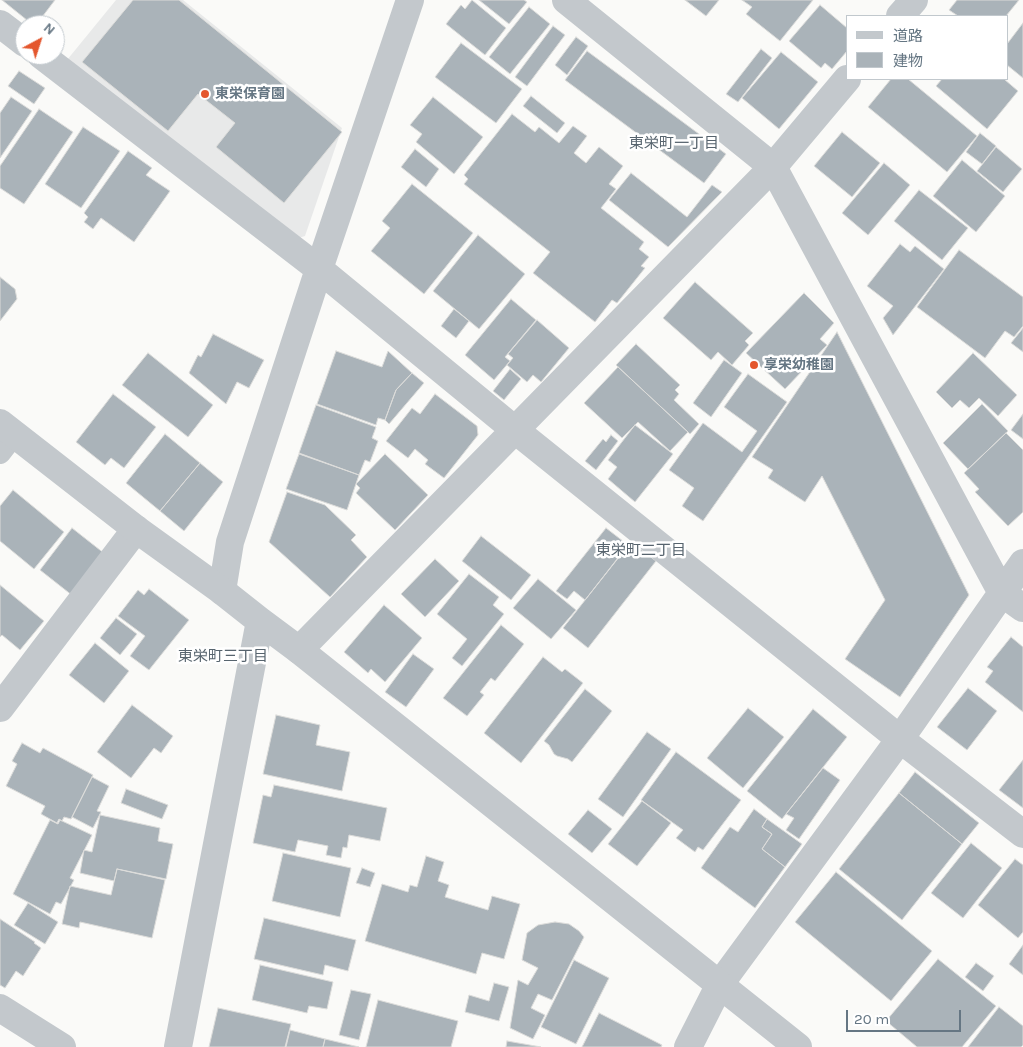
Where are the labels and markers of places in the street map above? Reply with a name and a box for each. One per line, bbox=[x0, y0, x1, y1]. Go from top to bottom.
place label: 東栄保育園 bbox=[215, 86, 285, 102]
marker: 東栄保育園 bbox=[199, 88, 211, 100]
place label: 享栄幼稚園 bbox=[764, 357, 834, 373]
marker: 享栄幼稚園 bbox=[748, 359, 760, 371]

